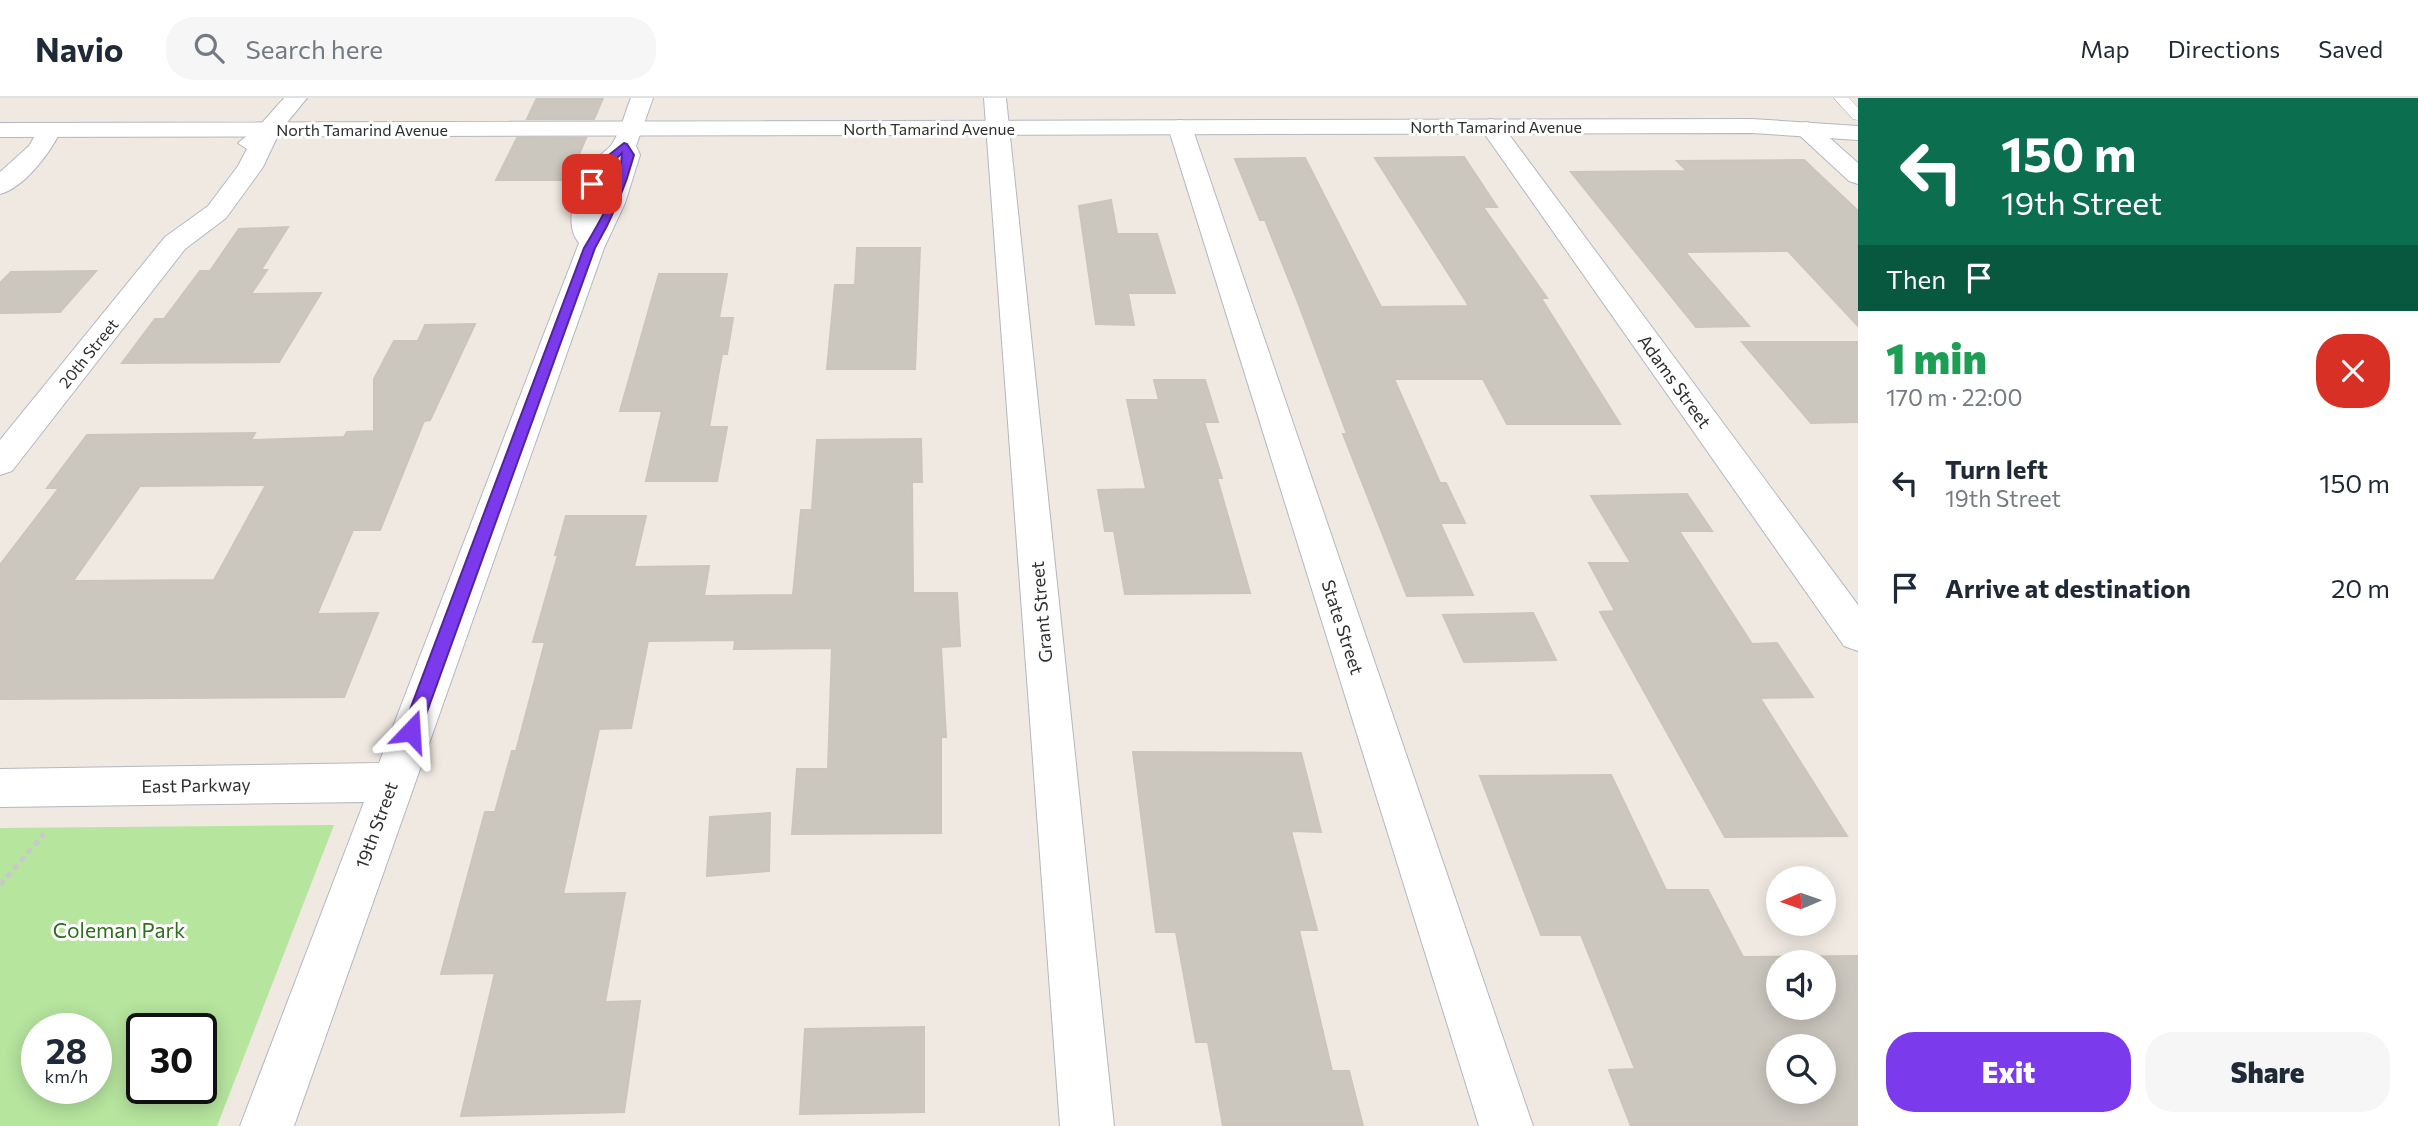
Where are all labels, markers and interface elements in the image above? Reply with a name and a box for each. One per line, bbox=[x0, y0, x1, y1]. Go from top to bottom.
search box bbox=[166, 17, 656, 80]
text: Navio bbox=[35, 28, 124, 69]
icon: search bbox=[190, 29, 228, 67]
text: Search here bbox=[246, 33, 383, 64]
text: Map bbox=[2080, 34, 2130, 63]
text: Directions bbox=[2168, 34, 2280, 63]
text: Saved bbox=[2318, 34, 2383, 63]
street label: North Tamarind Avenue bbox=[1410, 117, 1582, 136]
street label: North Tamarind Avenue bbox=[843, 119, 1015, 138]
street label: North Tamarind Avenue bbox=[276, 120, 448, 139]
text: 150 m bbox=[2001, 122, 2136, 182]
icon: left bbox=[1886, 126, 1977, 217]
pin bbox=[562, 154, 622, 214]
icon: arrive bbox=[573, 165, 611, 203]
text: 19th Street bbox=[2001, 182, 2162, 222]
icon: arrive bbox=[1960, 259, 1998, 297]
text: Then bbox=[1886, 263, 1946, 294]
street label: 20th Street bbox=[54, 314, 122, 391]
street label: Adams Street bbox=[1634, 330, 1716, 432]
text: 1 min bbox=[1886, 331, 1987, 383]
button: close bbox=[2316, 334, 2390, 408]
text: 170 m · 22:00 bbox=[1886, 383, 2023, 411]
text: Turn left bbox=[1945, 453, 2048, 484]
icon: left bbox=[1886, 464, 1924, 502]
text: 150 m bbox=[2319, 467, 2390, 498]
text: 19th Street bbox=[1945, 484, 2061, 512]
street label: Grant Street bbox=[1026, 560, 1056, 664]
icon: arrive bbox=[1886, 569, 1924, 607]
text: Arrive at destination bbox=[1945, 572, 2191, 603]
text: 20 m bbox=[2331, 572, 2390, 603]
street label: State Street bbox=[1317, 577, 1369, 677]
position arrow bbox=[374, 694, 448, 768]
street label: East Parkway bbox=[141, 773, 251, 797]
street label: 19th Street bbox=[350, 779, 402, 871]
north arrow bbox=[1766, 866, 1836, 936]
map controls bbox=[1766, 866, 1836, 1104]
park label: Coleman Park bbox=[53, 917, 185, 942]
button: sound bbox=[1766, 950, 1836, 1020]
speed limit sign: 30 bbox=[126, 1013, 217, 1104]
text: 28 bbox=[46, 1028, 87, 1071]
button: Exit bbox=[1886, 1032, 2131, 1112]
button: Share bbox=[2145, 1032, 2390, 1112]
button: search bbox=[1766, 1034, 1836, 1104]
text: km/h bbox=[45, 1065, 88, 1087]

